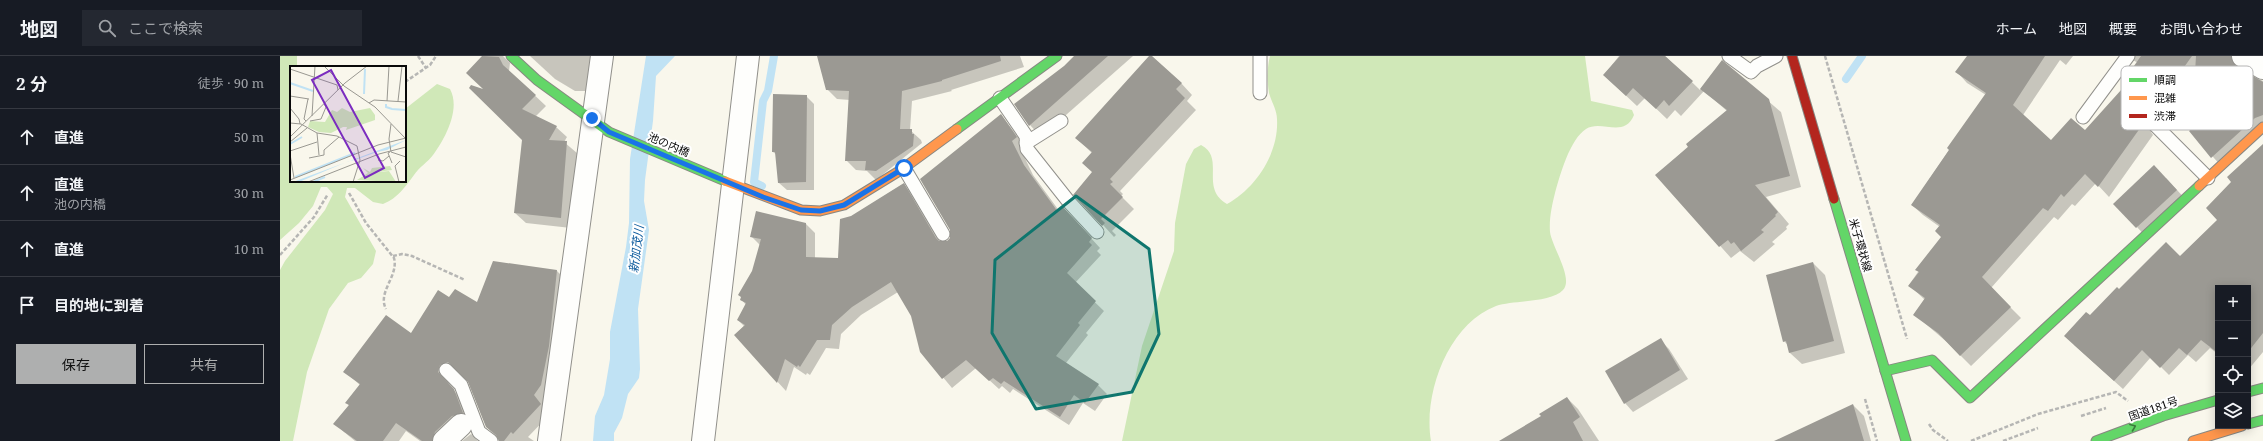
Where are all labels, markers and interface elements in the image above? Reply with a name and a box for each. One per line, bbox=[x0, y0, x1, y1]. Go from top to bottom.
search box bbox=[82, 10, 362, 46]
text: 地図 bbox=[20, 16, 58, 42]
icon: search bbox=[96, 17, 118, 39]
text: ここで検索 bbox=[128, 18, 203, 38]
text: ホーム bbox=[1995, 19, 2037, 38]
text: 地図 bbox=[2059, 19, 2087, 38]
text: 概要 bbox=[2109, 19, 2137, 38]
text: お問い合わせ bbox=[2159, 19, 2243, 38]
inset map bbox=[290, 66, 406, 182]
legend bbox=[2121, 66, 2253, 130]
text: 2 分 bbox=[16, 72, 47, 95]
text: 順調 bbox=[2154, 72, 2176, 87]
text: 徒歩 · 90 m bbox=[198, 74, 264, 92]
text: 混雑 bbox=[2154, 90, 2176, 105]
text: 渋滞 bbox=[2154, 108, 2176, 123]
route end bbox=[583, 109, 601, 127]
icon: ahead bbox=[16, 126, 38, 148]
text: 直進 bbox=[54, 127, 84, 147]
text: 50 m bbox=[234, 128, 264, 146]
street label: 池の内橋 bbox=[646, 129, 692, 159]
route start bbox=[895, 159, 913, 177]
text: 直進 bbox=[54, 174, 84, 194]
icon: ahead bbox=[16, 182, 38, 204]
text: 30 m bbox=[234, 184, 264, 202]
text: 池の内橋 bbox=[54, 195, 106, 213]
street label: 米子環状線 bbox=[1846, 216, 1876, 274]
water label: 新加茂川 bbox=[625, 222, 648, 274]
icon: ahead bbox=[16, 238, 38, 260]
text: 直進 bbox=[54, 239, 84, 259]
text: 10 m bbox=[234, 240, 264, 258]
map controls bbox=[2215, 285, 2251, 429]
button: + bbox=[2215, 285, 2251, 321]
icon: arrive bbox=[16, 294, 38, 316]
text: 目的地に到着 bbox=[54, 295, 144, 315]
button: − bbox=[2215, 321, 2251, 357]
button: 保存 bbox=[16, 344, 136, 384]
button: 共有 bbox=[144, 344, 264, 384]
button: locate bbox=[2215, 357, 2251, 393]
street label: 国道181号 bbox=[2126, 393, 2180, 423]
button: layers bbox=[2215, 393, 2251, 429]
one-way arrow bbox=[2129, 424, 2136, 432]

